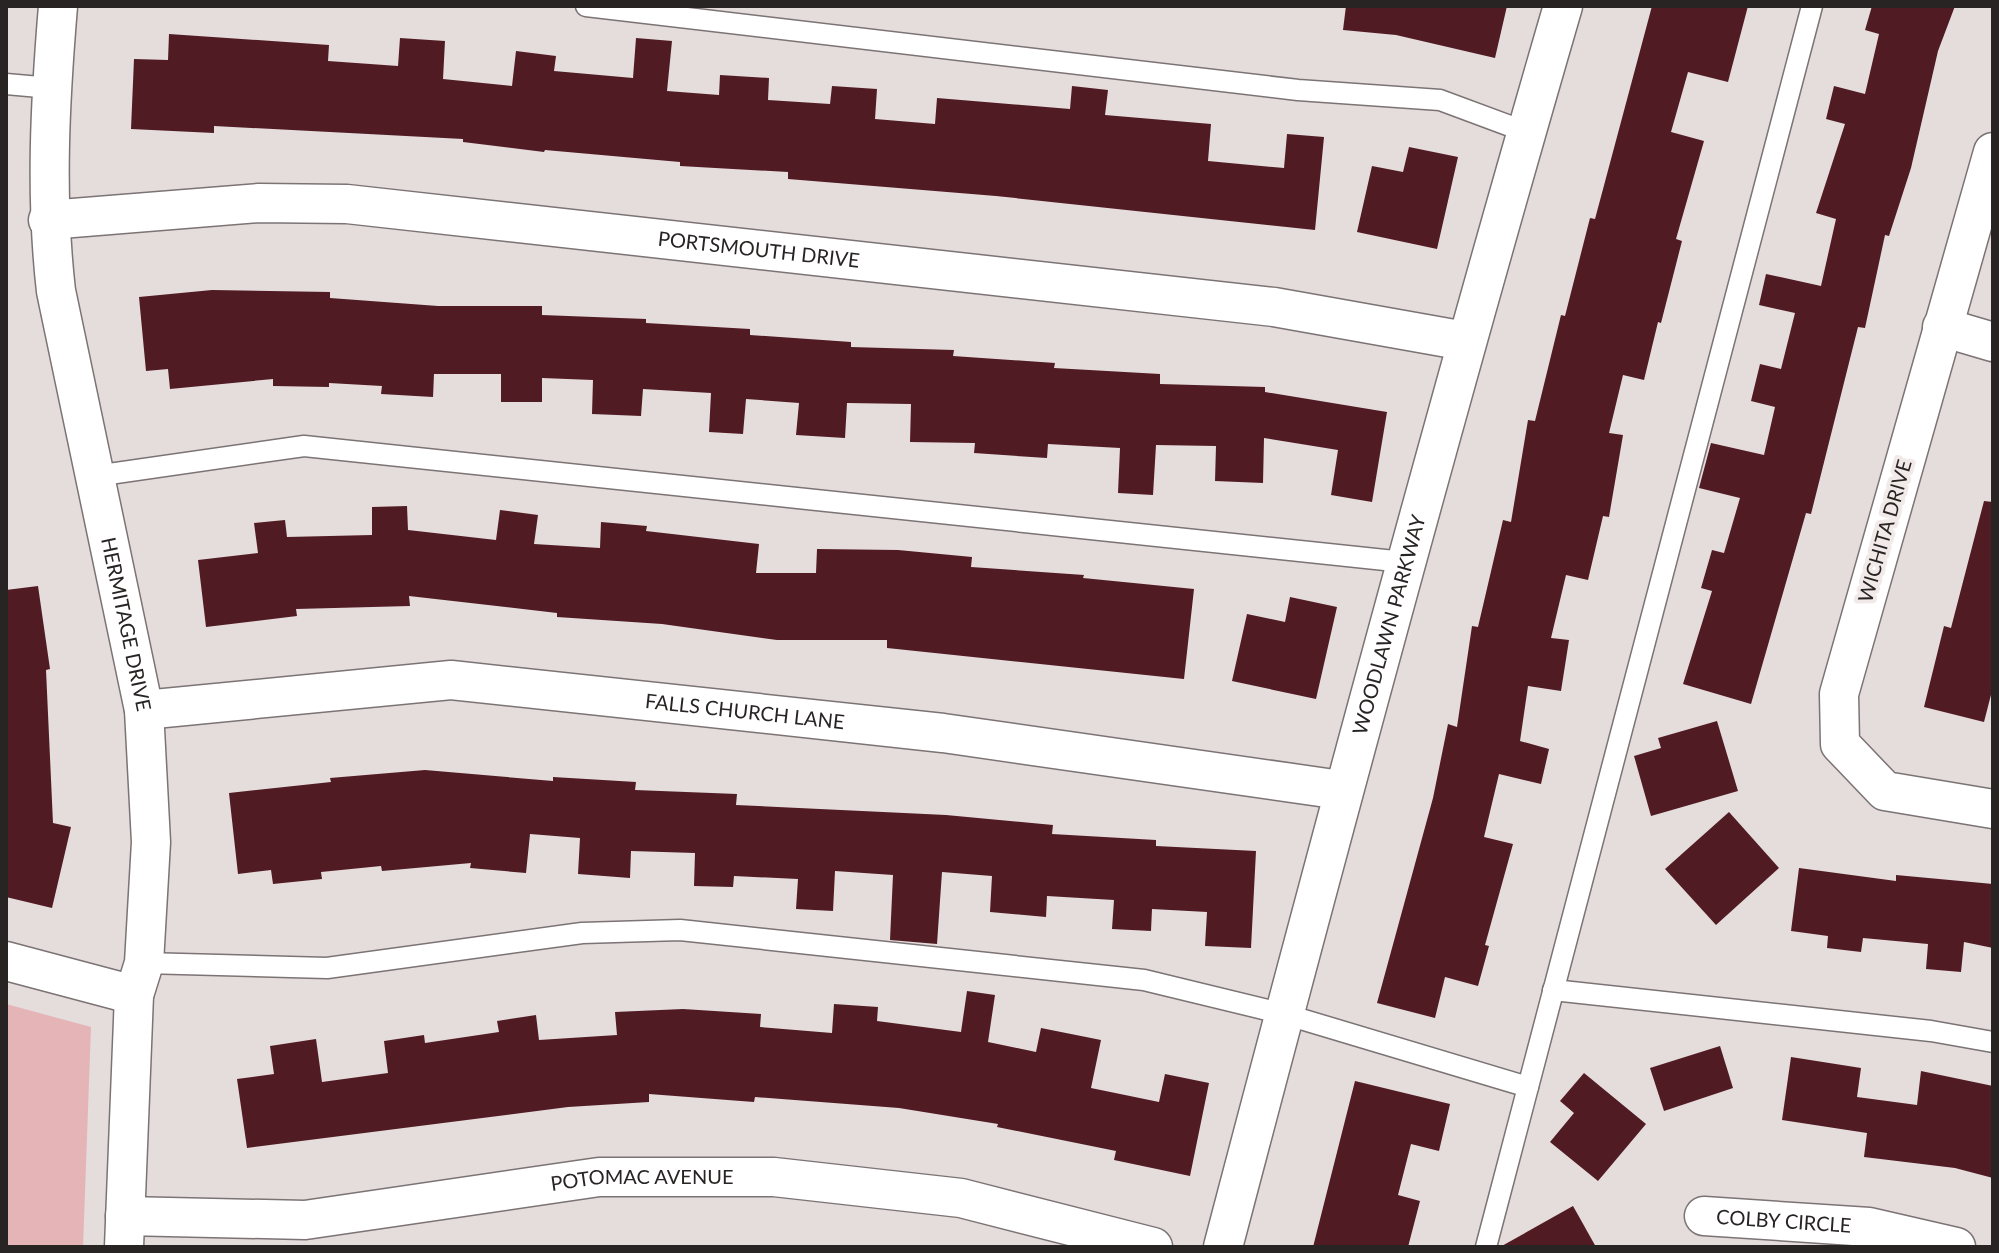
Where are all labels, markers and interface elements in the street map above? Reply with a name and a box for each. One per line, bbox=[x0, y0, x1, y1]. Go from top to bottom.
street label: PORTSMOUTH DRIVE bbox=[657, 226, 861, 272]
street label: WICHITA DRIVE bbox=[1852, 457, 1916, 605]
street label: WOODLAWN PARKWAY bbox=[1347, 512, 1430, 737]
street label: HERMITAGE DRIVE bbox=[97, 535, 157, 713]
street label: FALLS CHURCH LANE bbox=[644, 688, 846, 733]
street label: POTOMAC AVENUE bbox=[549, 1163, 733, 1195]
street label: COLBY CIRCLE bbox=[1716, 1204, 1852, 1237]

